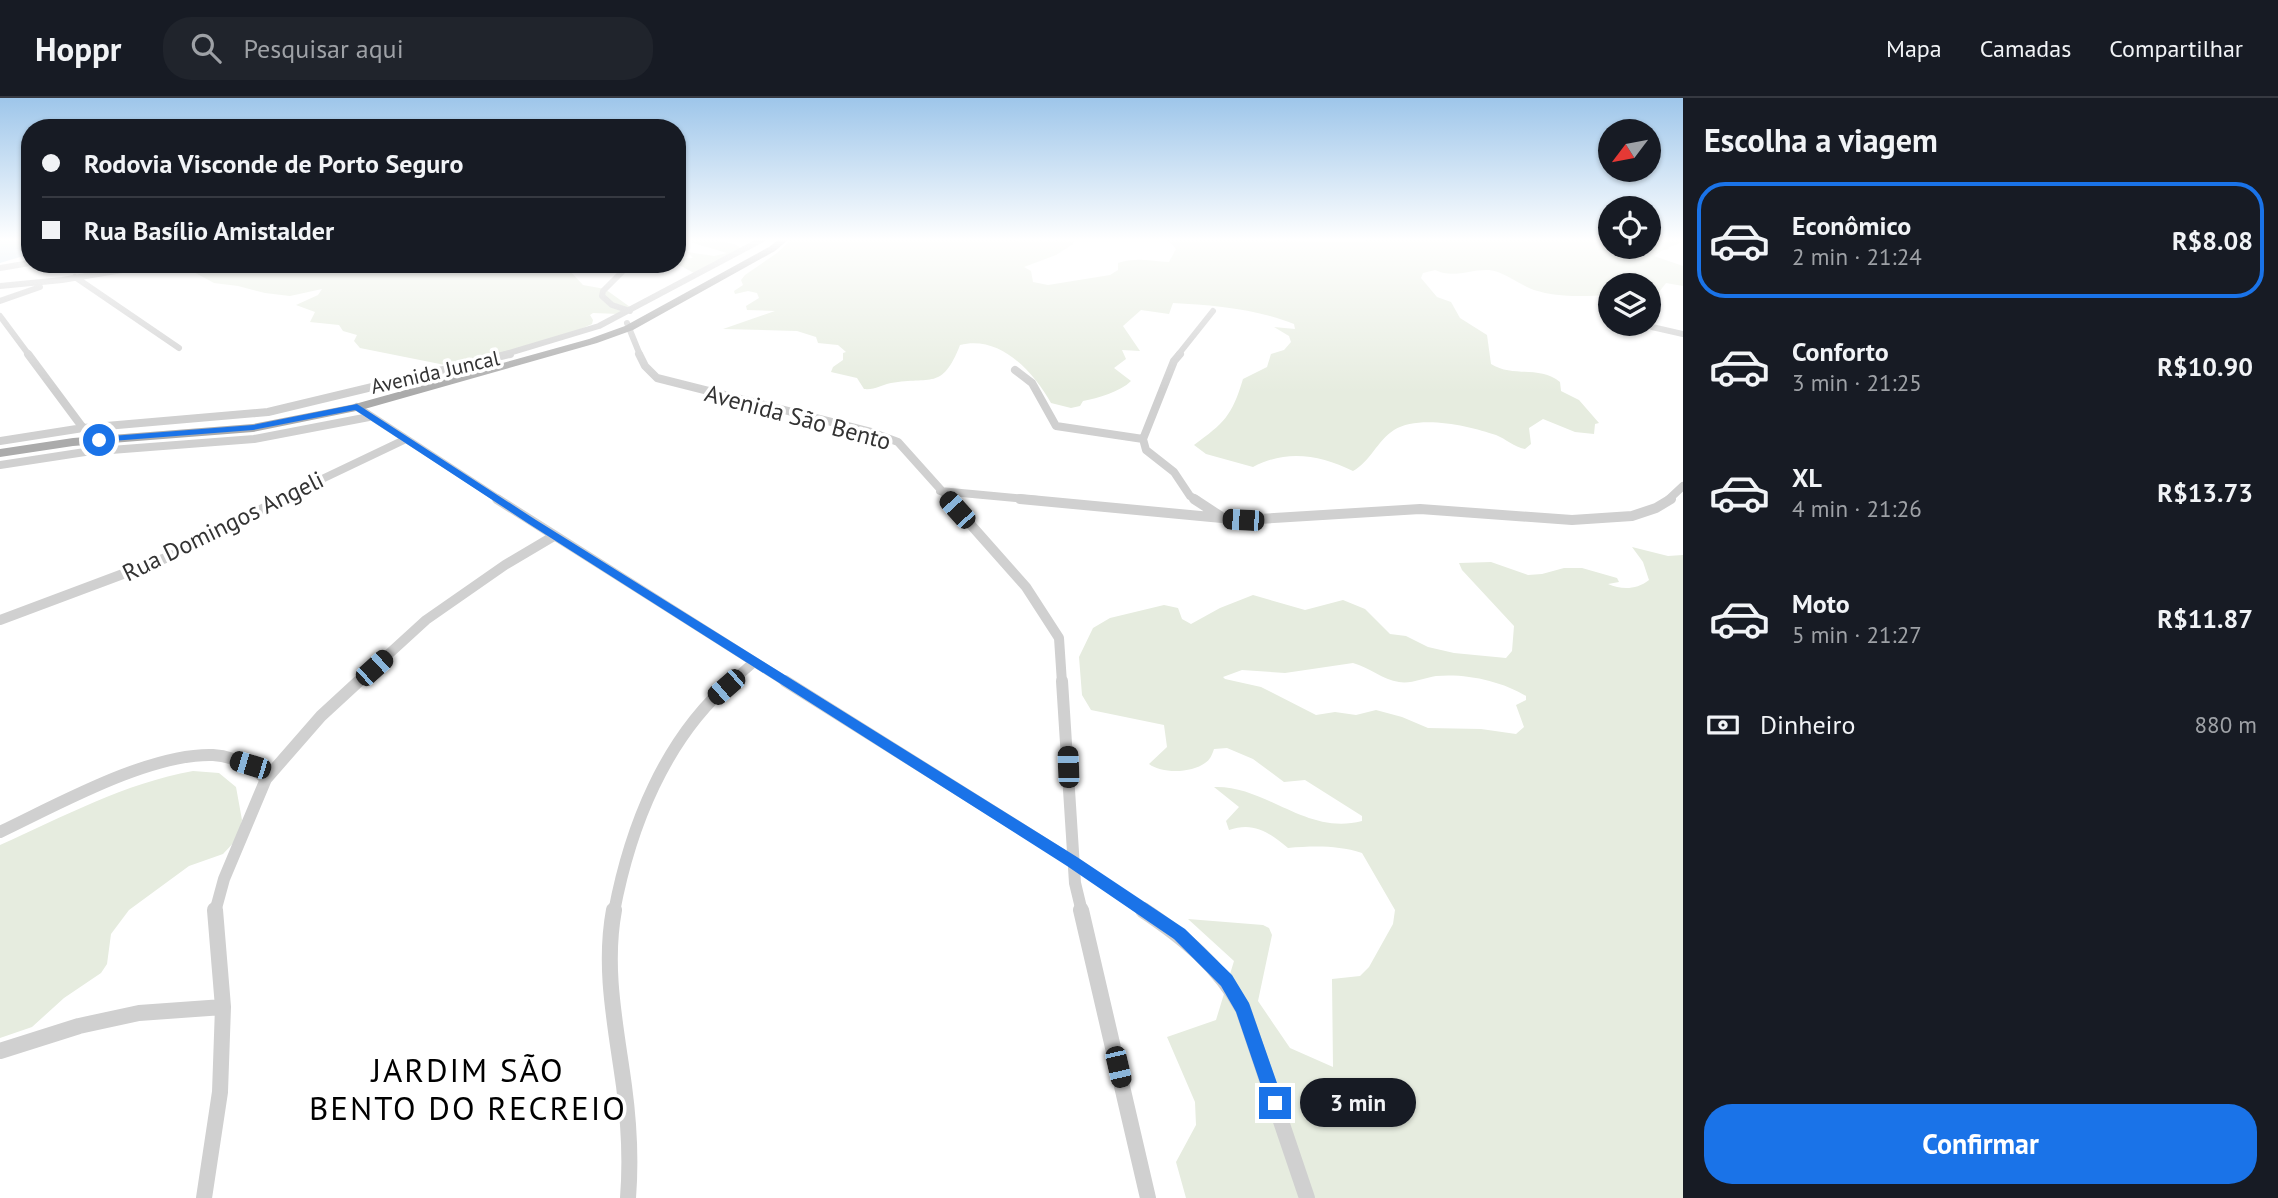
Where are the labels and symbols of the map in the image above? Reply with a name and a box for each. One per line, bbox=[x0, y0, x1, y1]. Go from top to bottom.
north arrow bbox=[1598, 119, 1661, 182]
street label: Avenida Juncal bbox=[368, 344, 502, 400]
street label: Avenida São Bento bbox=[702, 377, 894, 457]
route start bbox=[83, 424, 115, 456]
street label: Rua Domingos Angeli bbox=[117, 464, 329, 588]
car bbox=[936, 487, 979, 533]
car bbox=[1222, 508, 1265, 532]
car bbox=[352, 646, 397, 690]
car bbox=[704, 665, 749, 709]
car bbox=[1057, 746, 1080, 788]
car bbox=[227, 749, 274, 781]
car bbox=[1104, 1044, 1133, 1090]
district label: JARDIM SÃO BENTO DO RECREIO bbox=[309, 1048, 627, 1129]
callout: 3 min bbox=[1300, 1079, 1415, 1128]
route end bbox=[1259, 1087, 1291, 1119]

